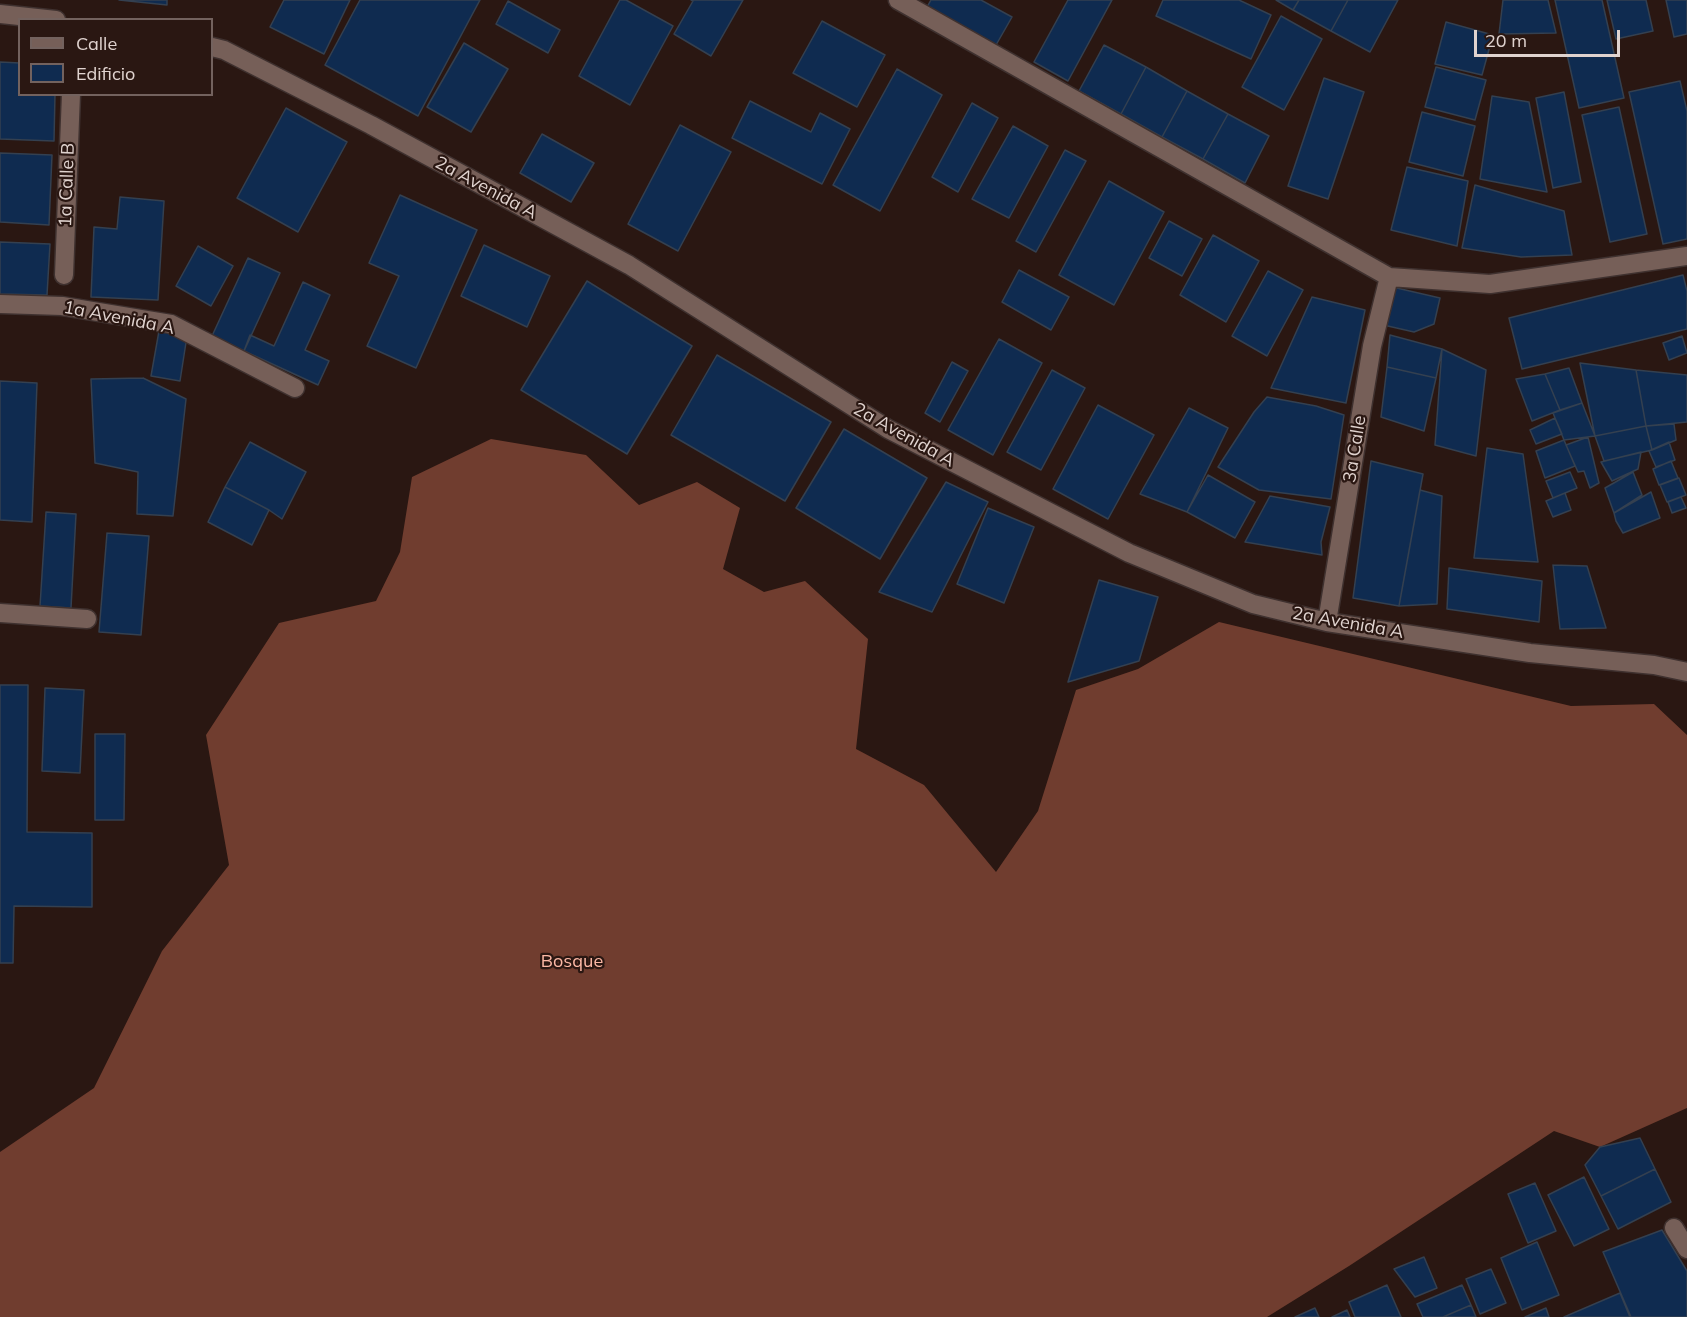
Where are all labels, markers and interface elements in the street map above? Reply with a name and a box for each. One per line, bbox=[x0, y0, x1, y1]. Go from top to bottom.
legend bbox=[18, 18, 213, 96]
scale bar bbox=[1477, 18, 1622, 56]
text: 20 m bbox=[1485, 29, 1527, 52]
text: Calle bbox=[76, 32, 117, 55]
text: Edificio bbox=[76, 62, 135, 85]
street label: 1a Calle B bbox=[55, 142, 79, 228]
street label: 2a Avenida A bbox=[431, 152, 541, 224]
street label: 1a Avenida A bbox=[62, 297, 176, 339]
street label: 2a Avenida A bbox=[850, 398, 958, 472]
street label: 3a Calle bbox=[1339, 414, 1371, 484]
street label: 2a Avenida A bbox=[1291, 603, 1405, 643]
park label: Bosque bbox=[541, 951, 603, 973]

